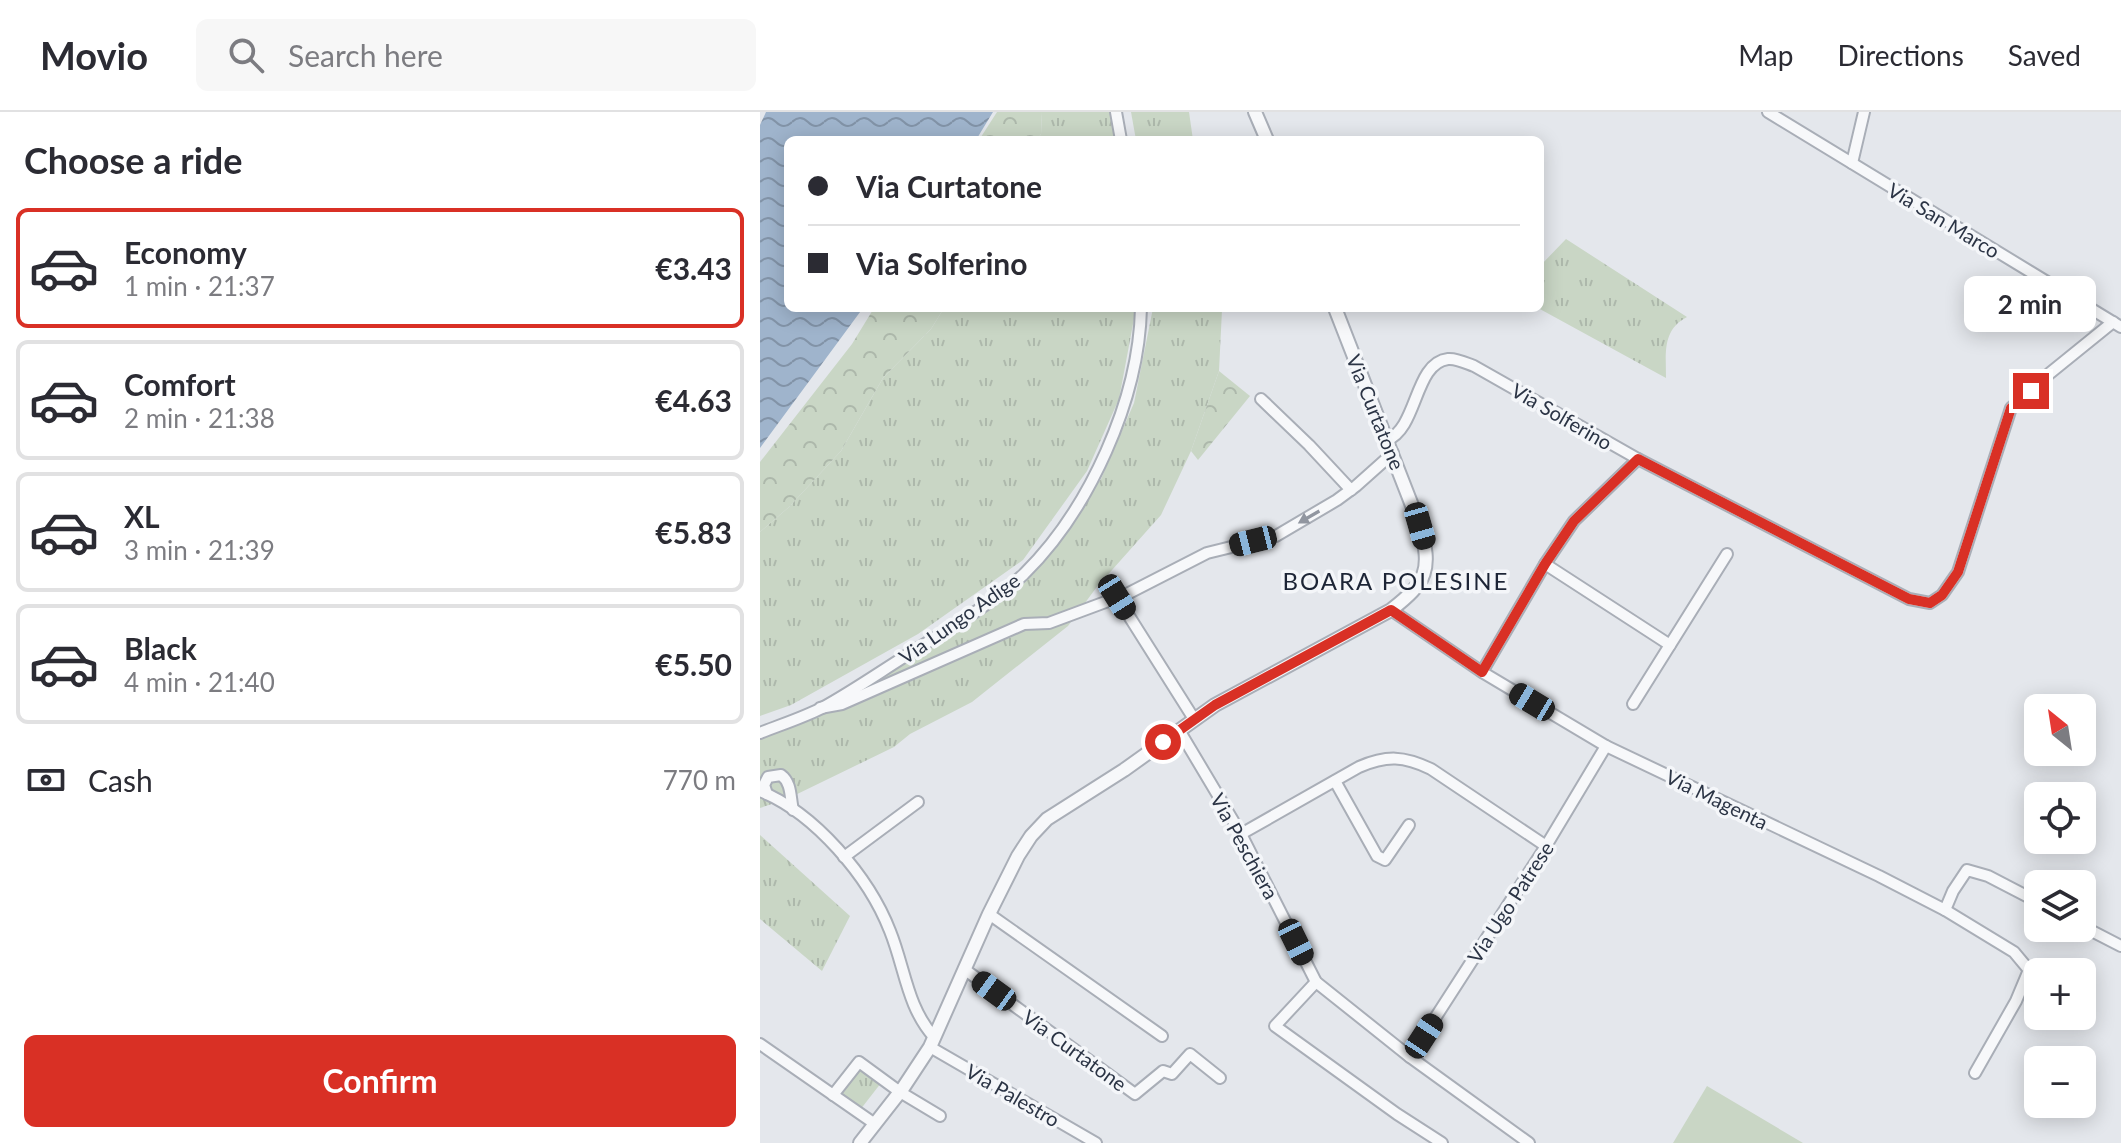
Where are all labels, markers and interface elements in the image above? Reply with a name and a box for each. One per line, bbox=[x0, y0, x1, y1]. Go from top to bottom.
search box bbox=[196, 19, 756, 91]
text: Movio bbox=[40, 32, 148, 78]
icon: search bbox=[224, 33, 268, 77]
text: Search here bbox=[288, 37, 443, 73]
text: Map bbox=[1738, 38, 1793, 72]
text: Directions bbox=[1837, 38, 1964, 72]
text: Saved bbox=[2008, 38, 2081, 72]
text: Choose a ride bbox=[24, 138, 243, 182]
text: Via Curtatone bbox=[856, 168, 1042, 204]
street label: Via San Marco bbox=[1884, 177, 2004, 263]
icon: car bbox=[28, 232, 100, 304]
text: Economy bbox=[124, 234, 247, 270]
text: Via Solferino bbox=[856, 245, 1027, 281]
text: €3.43 bbox=[655, 250, 732, 286]
text: 1 min · 21:37 bbox=[124, 270, 275, 302]
callout: 2 min bbox=[1965, 275, 2097, 331]
text: 2 min bbox=[1998, 288, 2062, 320]
street label: Via Curtatone bbox=[1342, 351, 1410, 473]
icon: car bbox=[28, 364, 100, 436]
text: Comfort bbox=[124, 366, 236, 402]
route end bbox=[2013, 373, 2049, 409]
street label: Via Solferino bbox=[1507, 378, 1617, 454]
text: €4.63 bbox=[655, 382, 732, 418]
text: 2 min · 21:38 bbox=[124, 402, 275, 434]
icon: car bbox=[28, 496, 100, 568]
text: XL bbox=[124, 498, 160, 534]
car bbox=[1402, 500, 1438, 552]
one-way arrow bbox=[1298, 510, 1320, 524]
text: €5.83 bbox=[655, 514, 732, 550]
car bbox=[1227, 524, 1279, 558]
text: 3 min · 21:39 bbox=[124, 534, 275, 566]
district label: BOARA POLESINE bbox=[1283, 566, 1509, 595]
street label: Via Lungo Adige bbox=[894, 568, 1024, 668]
car bbox=[1094, 570, 1140, 624]
icon: car bbox=[28, 628, 100, 700]
text: Black bbox=[124, 630, 197, 666]
text: €5.50 bbox=[655, 646, 732, 682]
text: 4 min · 21:40 bbox=[124, 666, 275, 698]
car bbox=[1505, 679, 1559, 725]
north arrow bbox=[2024, 694, 2096, 766]
map controls bbox=[2024, 694, 2096, 1118]
route start bbox=[1145, 724, 1181, 760]
icon: cash bbox=[24, 758, 68, 802]
text: Cash bbox=[88, 762, 153, 798]
text: 770 m bbox=[663, 764, 736, 796]
street label: Via Magenta bbox=[1662, 764, 1772, 834]
button: locate bbox=[2024, 782, 2096, 854]
street label: Via Peschiera bbox=[1206, 789, 1284, 903]
street label: Via Ugo Patrese bbox=[1462, 837, 1558, 967]
button: layers bbox=[2024, 870, 2096, 942]
car bbox=[1275, 915, 1317, 969]
button: + bbox=[2024, 958, 2096, 1030]
car bbox=[968, 967, 1020, 1015]
street label: Via Curtatone bbox=[1019, 1004, 1131, 1096]
car bbox=[1401, 1009, 1447, 1063]
button: Confirm bbox=[24, 1035, 736, 1127]
button: − bbox=[2024, 1046, 2096, 1118]
street label: Via Palestro bbox=[962, 1059, 1064, 1131]

